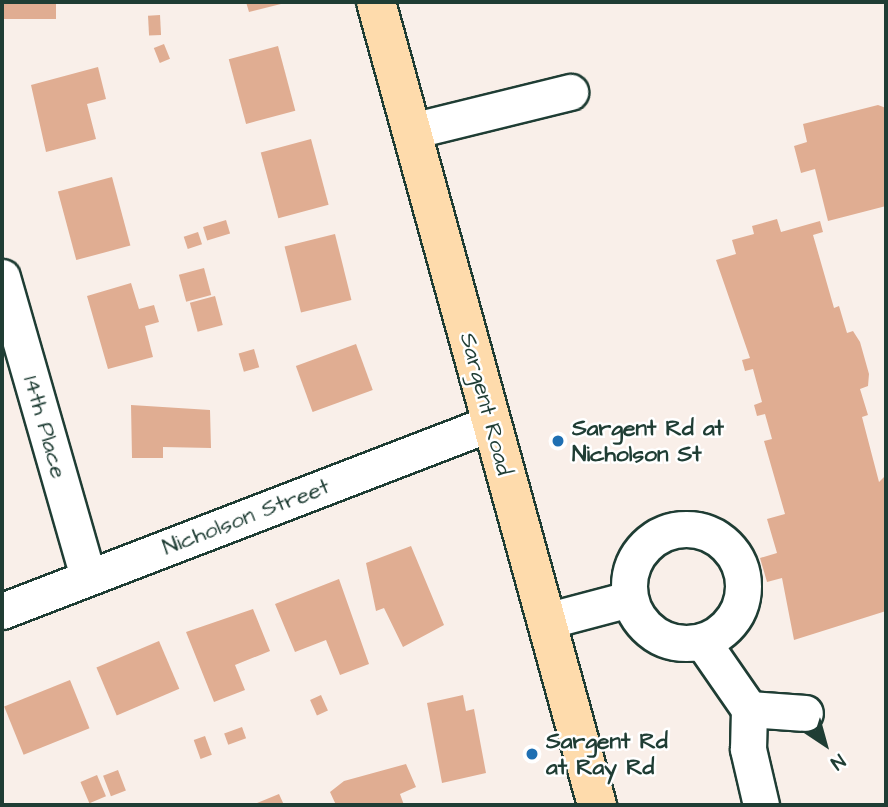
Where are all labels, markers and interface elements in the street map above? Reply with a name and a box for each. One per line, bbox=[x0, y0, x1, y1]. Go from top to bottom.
street label: Sargent Road bbox=[454, 330, 518, 478]
street label: 14th Place bbox=[17, 373, 73, 481]
place label: Sargent Rd at Nicholson St bbox=[572, 414, 724, 468]
marker: Sargent Rd at Nicholson St bbox=[550, 433, 566, 449]
street label: Nicholson Street bbox=[159, 472, 333, 562]
north arrow bbox=[790, 709, 860, 779]
place label: Sargent Rd at Ray Rd bbox=[546, 727, 668, 781]
marker: Sargent Rd at Ray Rd bbox=[524, 746, 540, 762]
text: N bbox=[825, 747, 850, 776]

